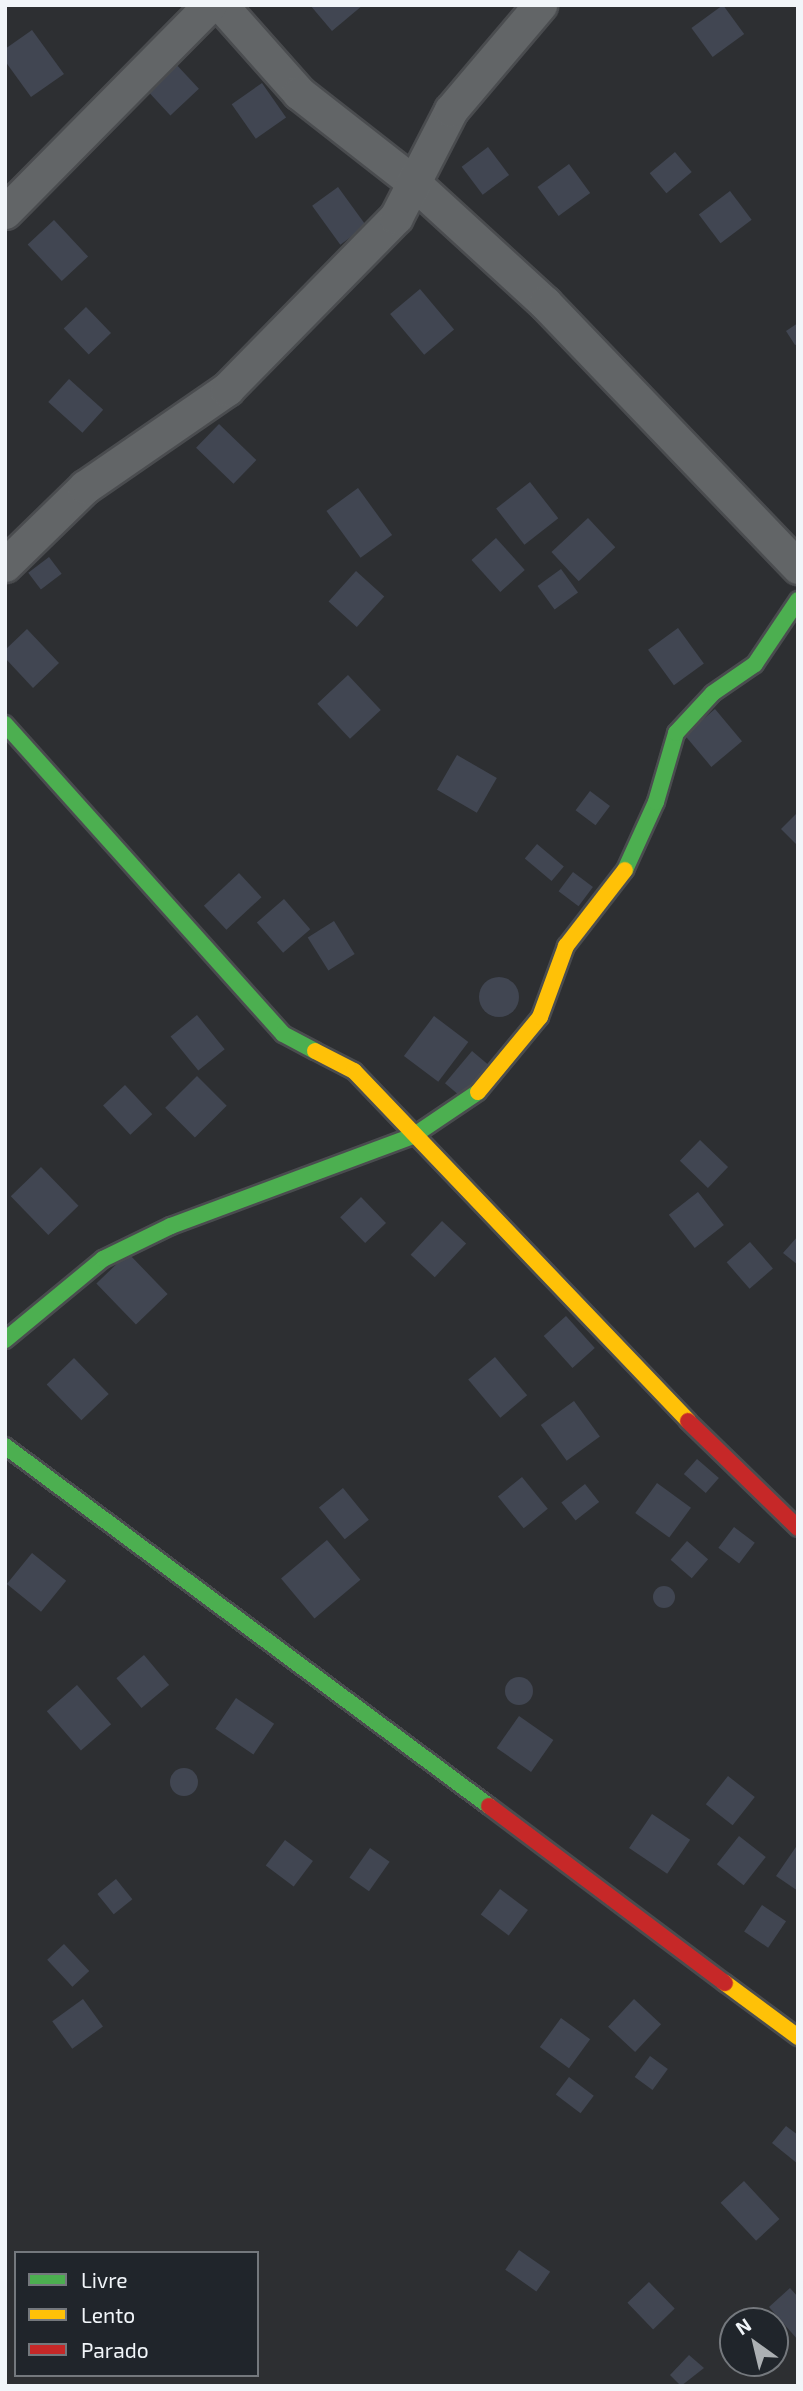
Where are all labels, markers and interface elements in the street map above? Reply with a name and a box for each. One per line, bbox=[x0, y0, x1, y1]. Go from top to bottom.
legend bbox=[14, 2251, 259, 2377]
text: Livre bbox=[81, 2267, 128, 2292]
text: Lento bbox=[81, 2302, 135, 2327]
north arrow bbox=[719, 2307, 789, 2377]
text: N bbox=[731, 2312, 755, 2339]
text: Parado bbox=[81, 2337, 149, 2362]

